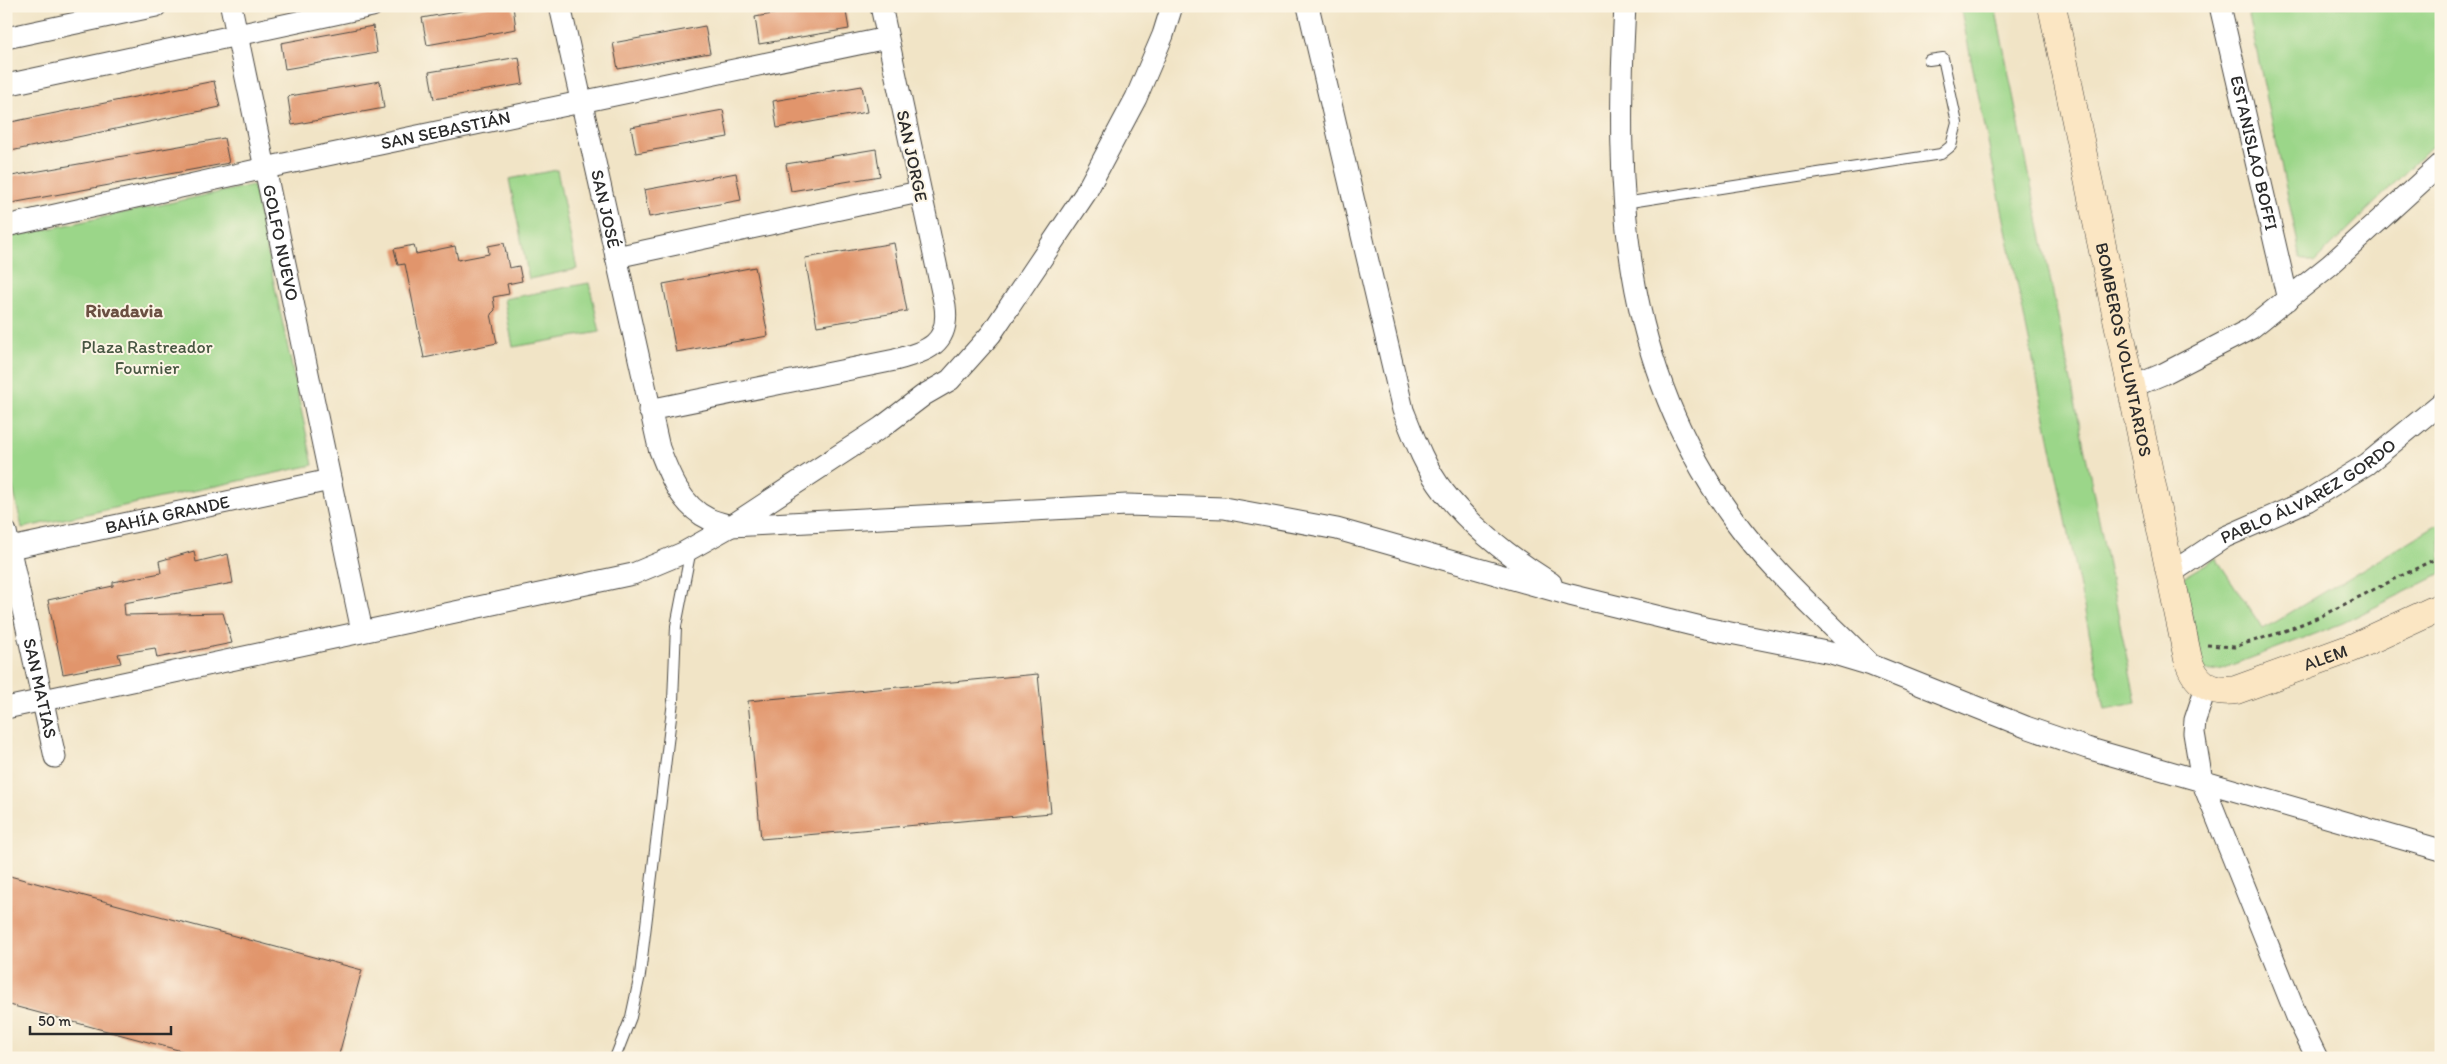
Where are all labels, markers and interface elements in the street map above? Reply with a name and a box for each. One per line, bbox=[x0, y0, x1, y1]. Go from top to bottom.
street label: ESTANISLAO BOFFI bbox=[2225, 73, 2283, 233]
street label: SAN SEBASTIÁN bbox=[379, 106, 512, 154]
street label: SAN JORGE bbox=[892, 108, 932, 204]
street label: SAN JOSÉ bbox=[586, 168, 625, 250]
street label: GOLFO NUEVO bbox=[258, 183, 304, 303]
street label: BOMBEROS VOLUNTARIOS bbox=[2091, 240, 2157, 459]
district label: Rivadavia bbox=[85, 299, 163, 322]
park label: Plaza Rastreador Fournier bbox=[81, 336, 214, 379]
street label: PABLO ÁLVAREZ GORDO bbox=[2217, 434, 2400, 549]
street label: BAHÍA GRANDE bbox=[103, 491, 232, 539]
street label: SAN MATIAS bbox=[18, 636, 62, 740]
street label: ALEM bbox=[2301, 640, 2351, 676]
scale bar bbox=[30, 1004, 171, 1036]
text: 50 m bbox=[38, 1012, 71, 1030]

